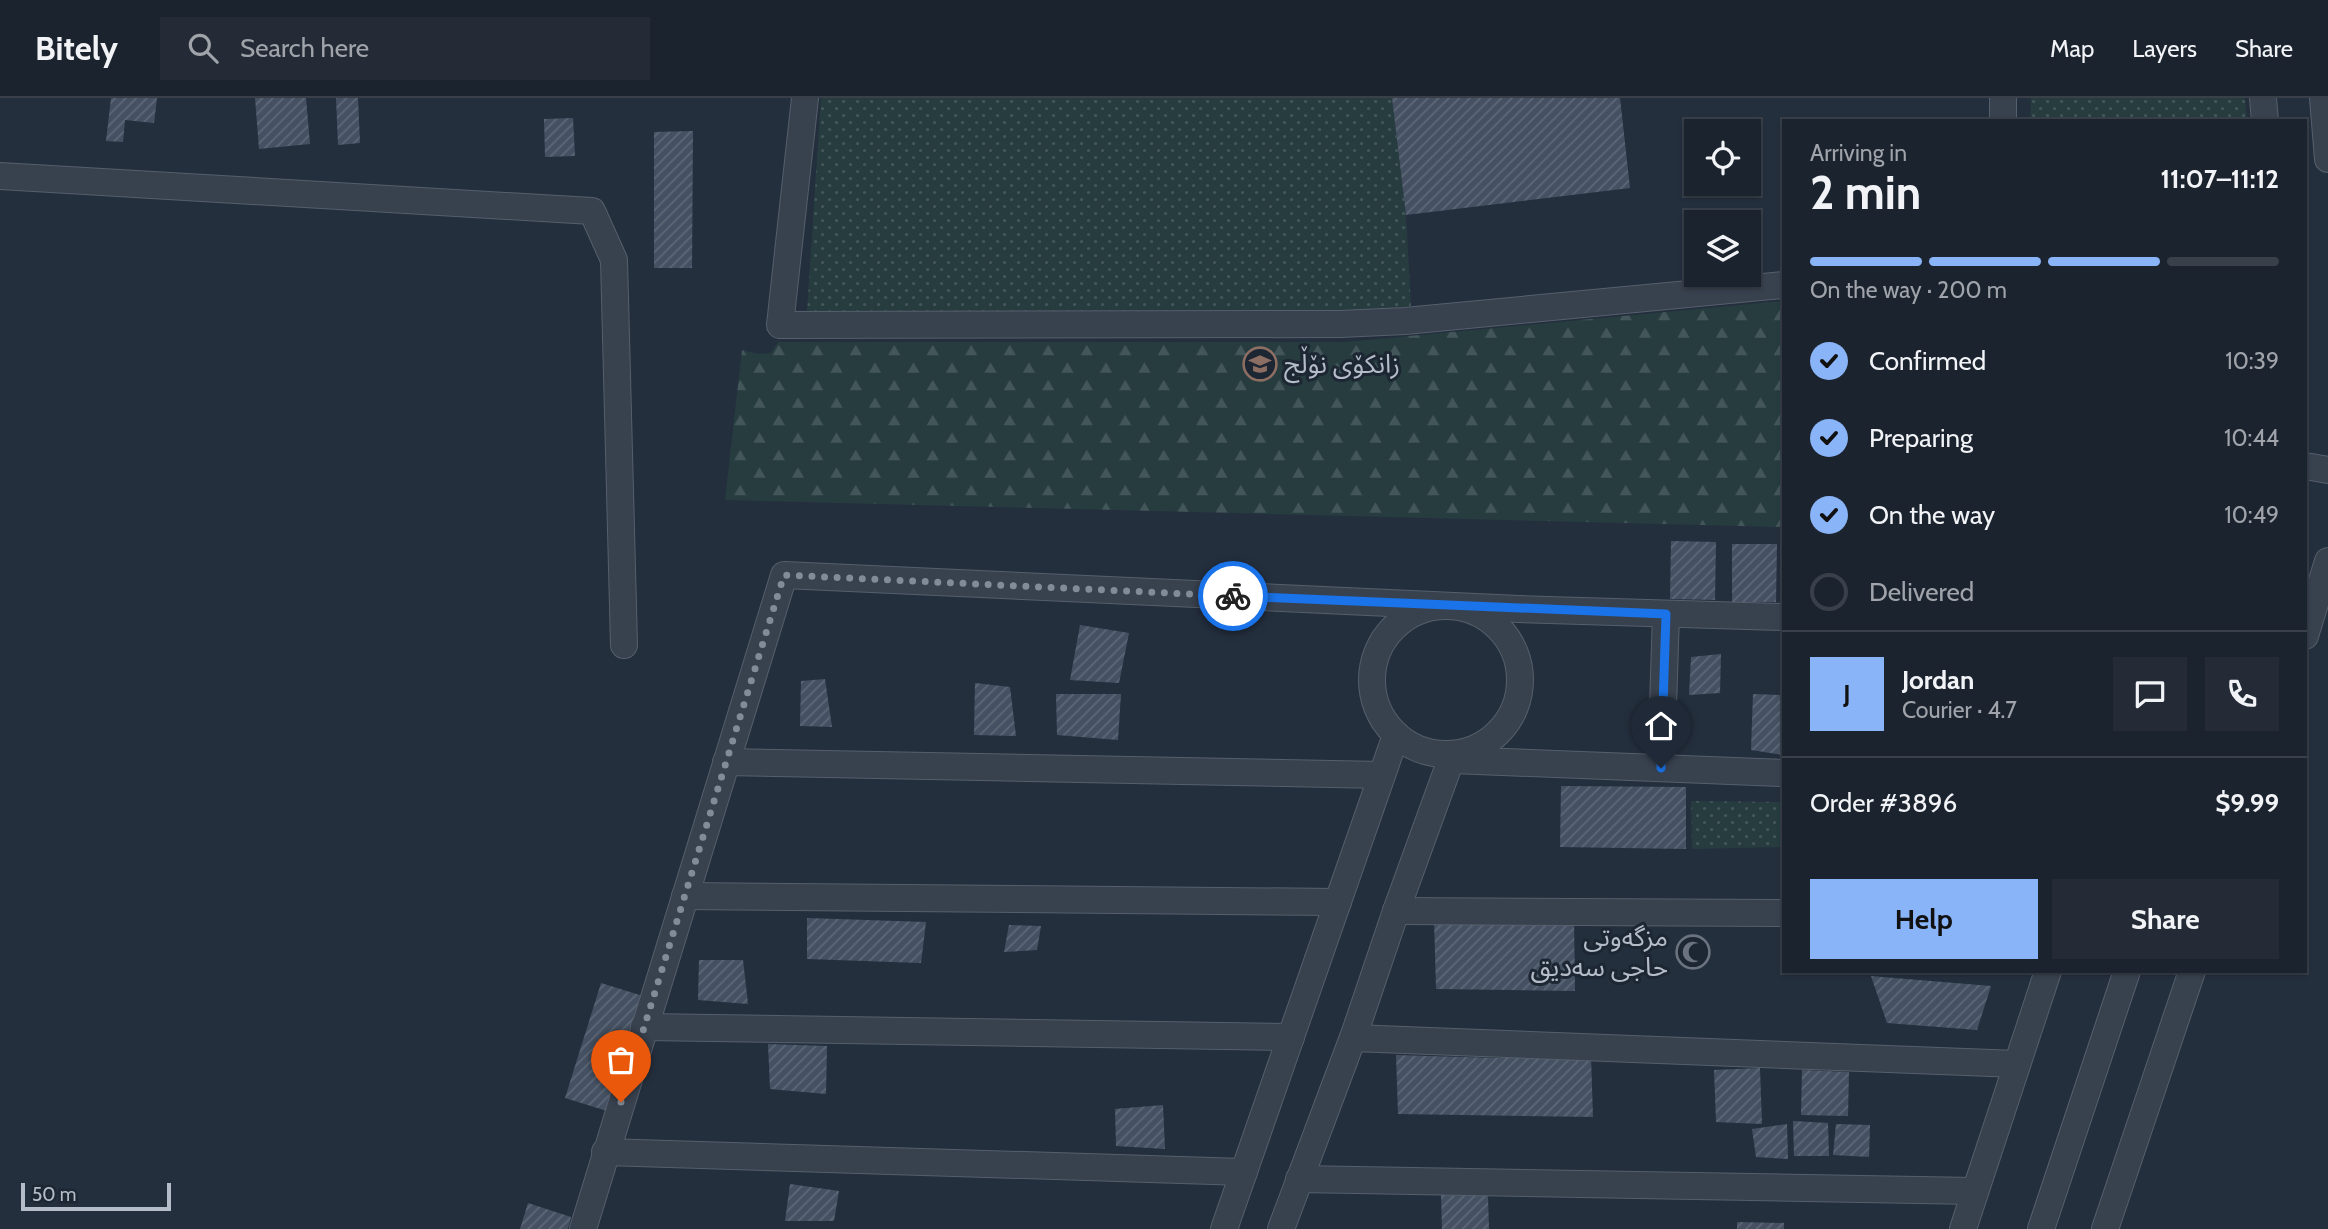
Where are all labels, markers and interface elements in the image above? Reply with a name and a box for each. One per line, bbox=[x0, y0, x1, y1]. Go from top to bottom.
search box bbox=[160, 17, 650, 80]
text: Bitely bbox=[35, 28, 118, 68]
icon: search bbox=[184, 29, 222, 67]
text: Search here bbox=[240, 32, 369, 64]
text: Map bbox=[2050, 34, 2094, 63]
text: Layers bbox=[2132, 34, 2197, 63]
text: Share bbox=[2235, 34, 2293, 63]
map controls bbox=[1684, 119, 1761, 287]
button: locate bbox=[1684, 119, 1761, 196]
text: Arriving in bbox=[1810, 139, 1907, 167]
text: 11:07–11:12 bbox=[2160, 163, 2279, 195]
text: 2 min bbox=[1810, 165, 1921, 221]
button: layers bbox=[1684, 210, 1761, 287]
text: On the way · 200 m bbox=[1810, 276, 2007, 304]
icon: check bbox=[1810, 342, 1848, 380]
school or university icon: زانکۆی نۆڵج bbox=[1241, 345, 1279, 383]
text: Confirmed bbox=[1869, 345, 1986, 377]
place label: زانکۆی نۆڵج bbox=[1284, 346, 1400, 384]
text: 10:39 bbox=[2225, 347, 2279, 375]
icon: check bbox=[1810, 419, 1848, 457]
text: Preparing bbox=[1869, 422, 1973, 454]
text: 10:44 bbox=[2224, 424, 2279, 452]
icon: check bbox=[1810, 496, 1848, 534]
text: On the way bbox=[1869, 499, 1995, 531]
text: 10:49 bbox=[2224, 501, 2279, 529]
courier bbox=[1198, 561, 1268, 631]
text: Delivered bbox=[1869, 576, 1974, 608]
icon: bike bbox=[1214, 577, 1252, 615]
button: chat bbox=[2113, 657, 2187, 731]
button: phone bbox=[2205, 657, 2279, 731]
text: Jordan bbox=[1902, 664, 1974, 696]
text: J bbox=[1843, 678, 1851, 710]
pin bbox=[1631, 696, 1691, 768]
text: Courier · 4.7 bbox=[1902, 696, 2017, 724]
icon: home bbox=[1642, 707, 1680, 745]
text: Order #3896 bbox=[1810, 787, 1957, 819]
text: $9.99 bbox=[2215, 787, 2279, 819]
button: Help bbox=[1810, 879, 2038, 959]
button: Share bbox=[2052, 879, 2279, 959]
place label: مزگەوتی حاجی سەدیق bbox=[1531, 921, 1668, 983]
mosque icon: مزگەوتی حاجی سەدیق bbox=[1674, 933, 1712, 971]
pin bbox=[591, 1030, 651, 1102]
icon: bag bbox=[602, 1041, 640, 1079]
scale bar bbox=[21, 1180, 172, 1212]
text: 50 m bbox=[32, 1183, 76, 1206]

